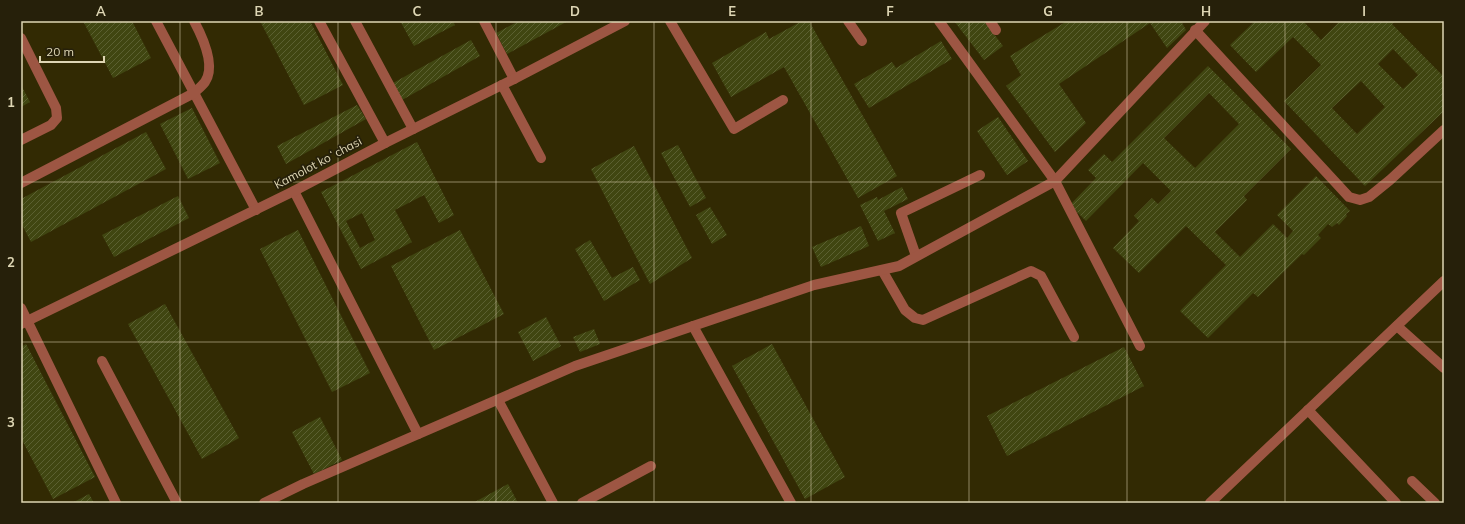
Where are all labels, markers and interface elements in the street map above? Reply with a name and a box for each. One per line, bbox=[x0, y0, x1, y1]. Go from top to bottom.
text: A bbox=[96, 3, 106, 19]
text: B bbox=[255, 3, 264, 19]
text: C bbox=[413, 3, 422, 19]
text: D bbox=[570, 3, 580, 19]
text: E bbox=[728, 3, 736, 19]
text: F bbox=[886, 3, 894, 19]
text: G bbox=[1043, 3, 1053, 19]
text: H bbox=[1201, 3, 1211, 19]
text: I bbox=[1362, 3, 1366, 19]
scale bar bbox=[40, 38, 104, 64]
text: 20 m bbox=[46, 44, 74, 59]
text: 1 bbox=[7, 94, 15, 110]
street label: Kamolot koʻchasi bbox=[271, 133, 364, 192]
text: 2 bbox=[7, 254, 15, 270]
text: 3 bbox=[7, 414, 15, 430]

